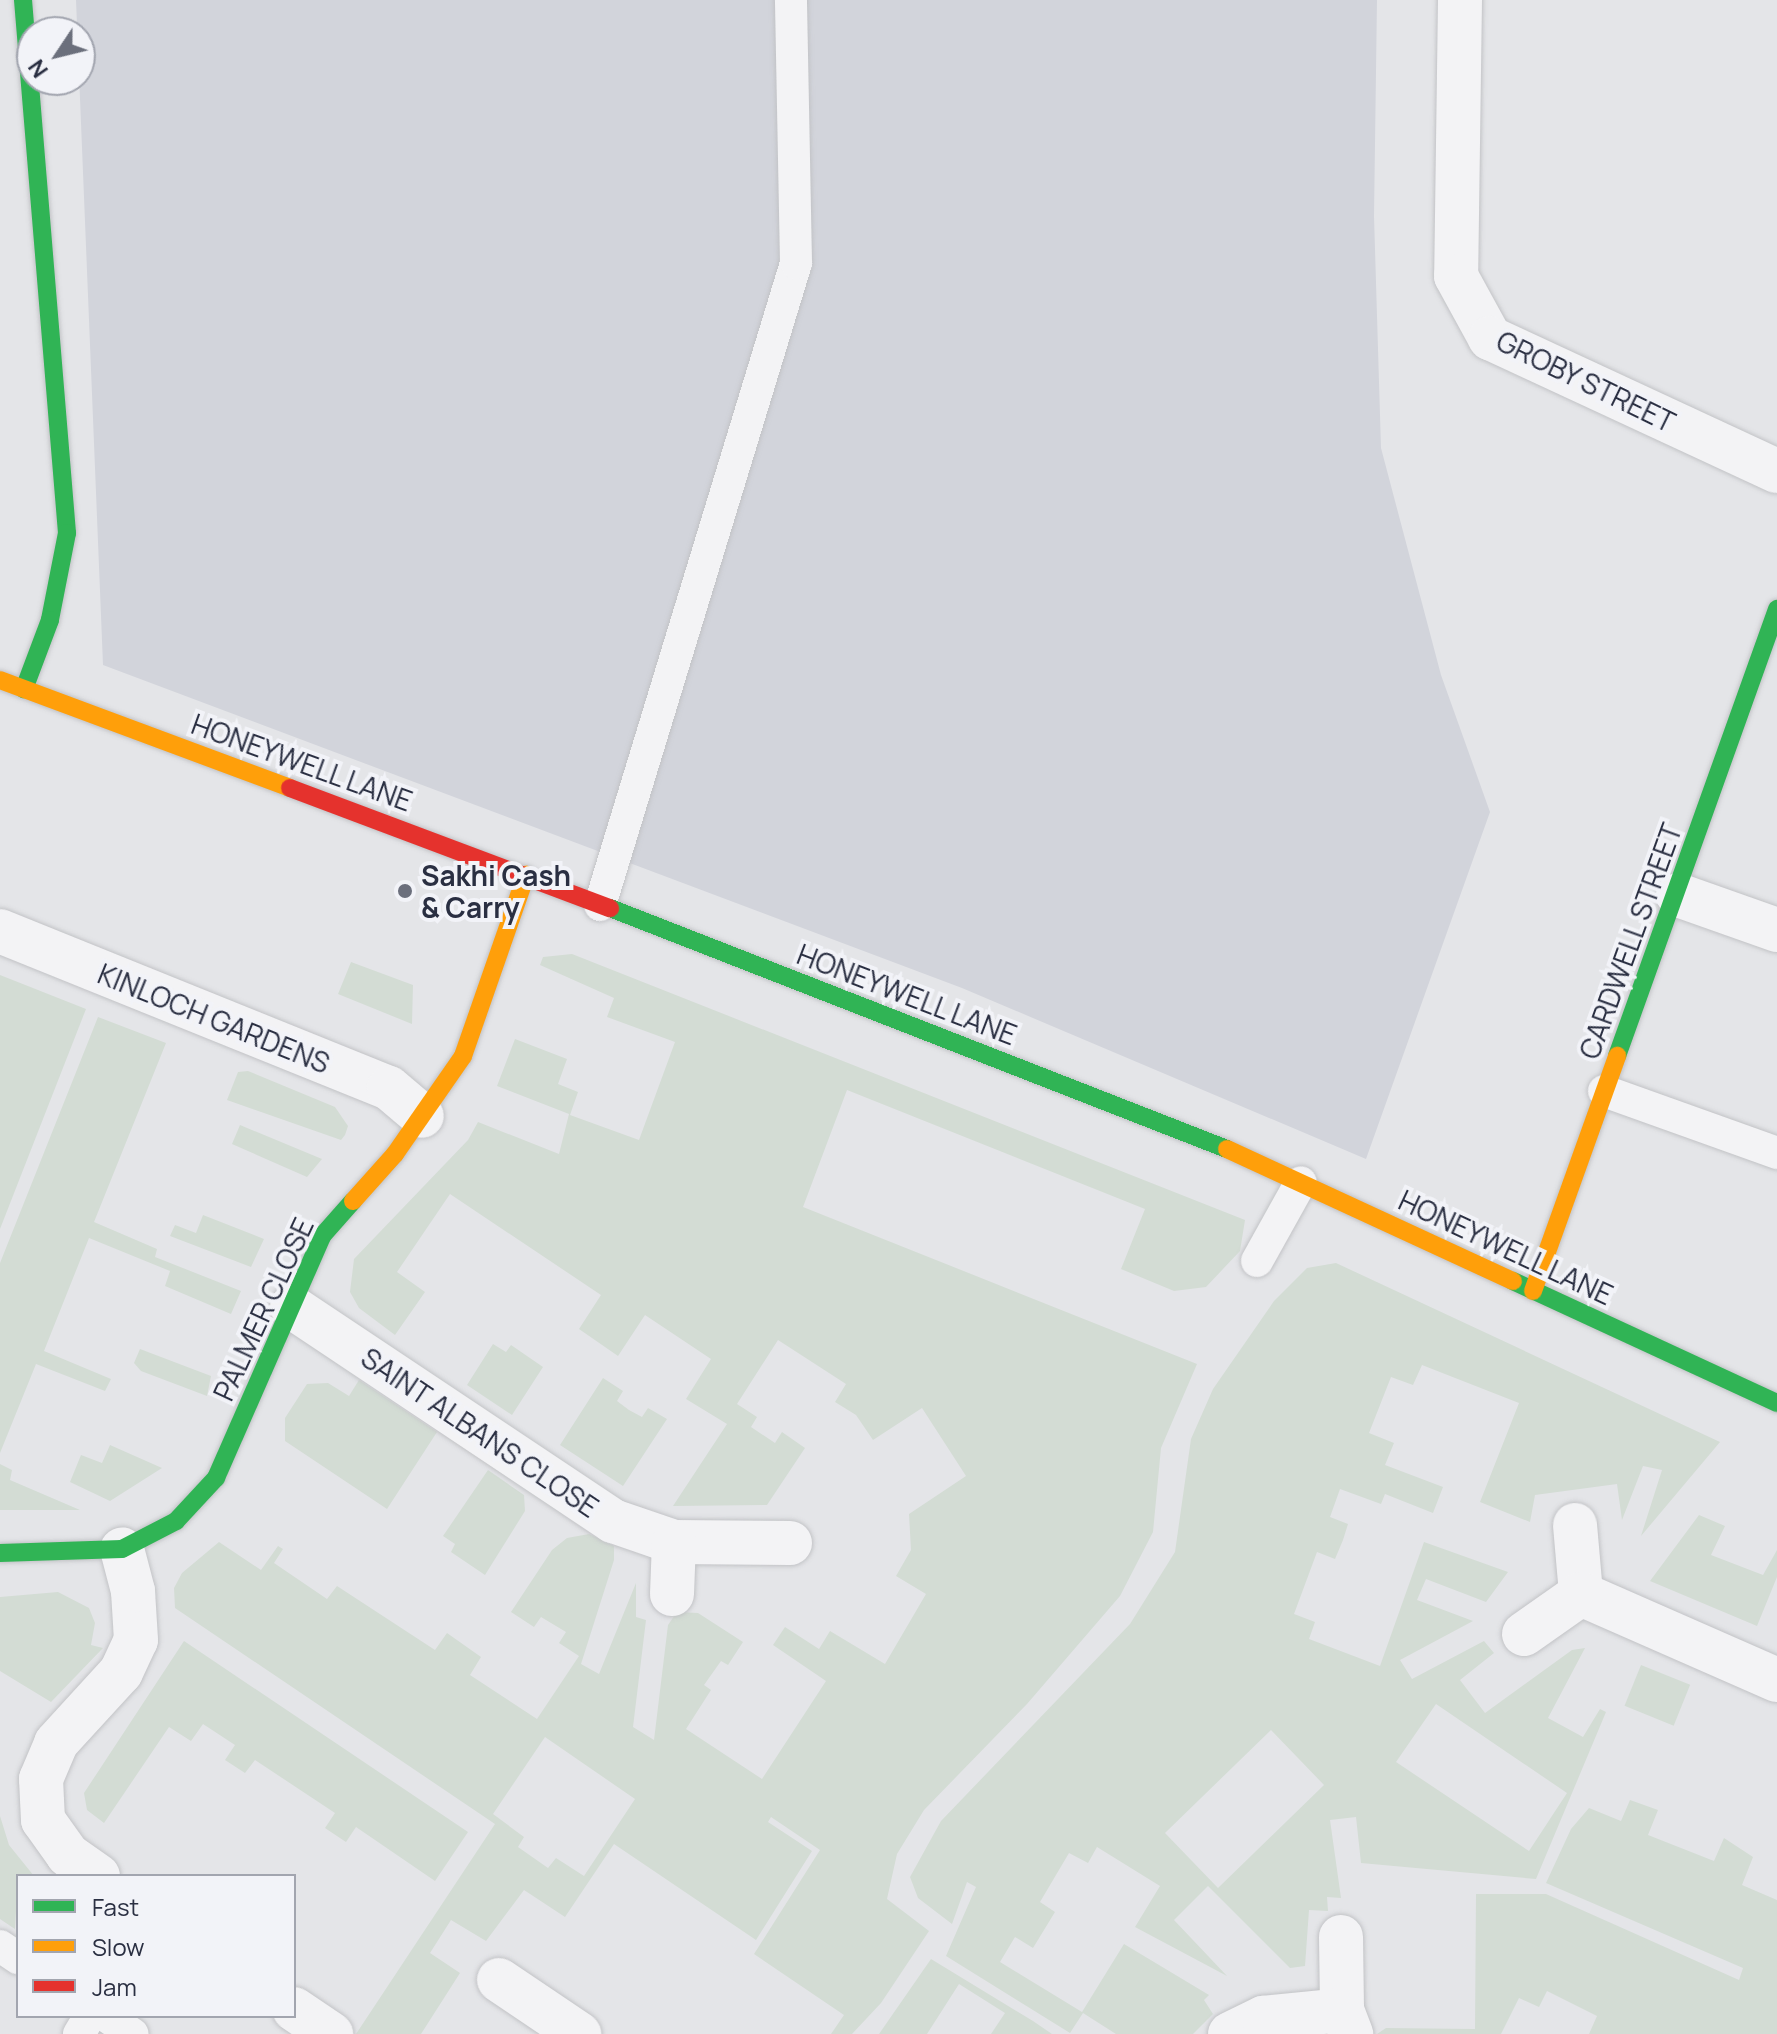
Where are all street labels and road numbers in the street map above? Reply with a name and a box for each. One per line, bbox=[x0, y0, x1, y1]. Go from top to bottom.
street label: GROBY STREET bbox=[1491, 323, 1681, 439]
street label: HONEYWELL LANE bbox=[186, 706, 418, 818]
street label: CARDWELL STREET bbox=[1572, 818, 1688, 1064]
street label: HONEYWELL LANE bbox=[792, 936, 1022, 1052]
street label: KINLOCH GARDENS bbox=[93, 956, 335, 1080]
street label: HONEYWELL LANE bbox=[1393, 1182, 1619, 1312]
street label: PALMER CLOSE bbox=[206, 1212, 320, 1406]
street label: SAINT ALBANS CLOSE bbox=[355, 1340, 605, 1524]

